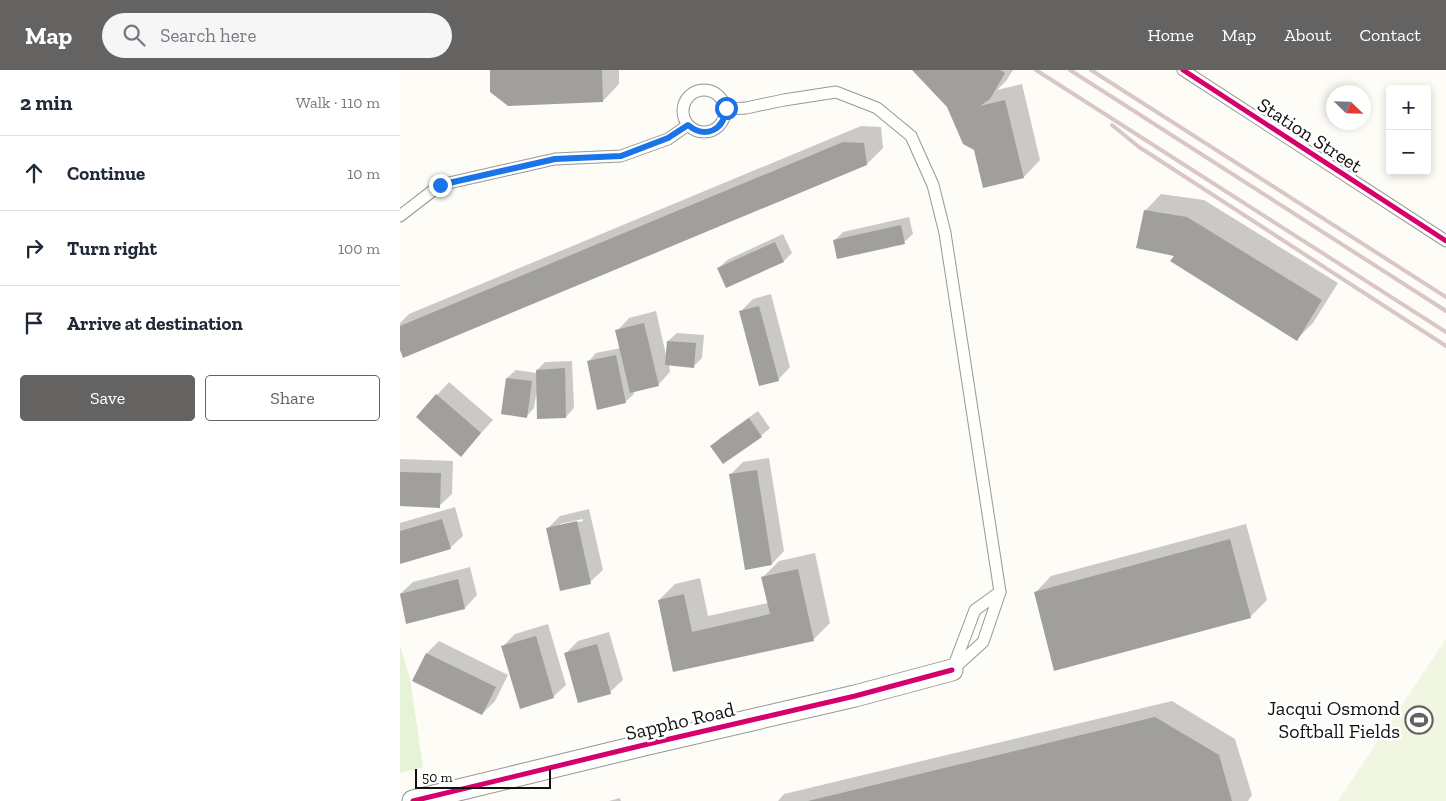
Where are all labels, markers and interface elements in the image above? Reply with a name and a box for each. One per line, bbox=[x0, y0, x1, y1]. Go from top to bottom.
search box bbox=[102, 13, 452, 58]
text: Map bbox=[25, 21, 72, 50]
icon: search bbox=[120, 21, 148, 49]
text: Search here bbox=[160, 24, 257, 47]
text: Home bbox=[1147, 24, 1194, 46]
text: Map bbox=[1222, 24, 1256, 46]
text: About bbox=[1284, 24, 1331, 46]
text: Contact bbox=[1359, 24, 1421, 46]
north arrow bbox=[1326, 85, 1371, 130]
map controls bbox=[1386, 85, 1431, 175]
button: + bbox=[1386, 85, 1431, 130]
text: 2 min bbox=[20, 90, 72, 115]
street label: Station Street bbox=[1253, 92, 1367, 178]
text: Walk · 110 m bbox=[296, 93, 380, 112]
route start bbox=[715, 97, 738, 120]
button: − bbox=[1386, 130, 1431, 175]
icon: ahead bbox=[20, 159, 48, 187]
text: Continue bbox=[67, 162, 145, 185]
text: 10 m bbox=[347, 164, 380, 183]
route end bbox=[429, 174, 452, 197]
icon: right bbox=[20, 234, 48, 262]
text: Turn right bbox=[67, 237, 157, 260]
text: 100 m bbox=[338, 239, 380, 258]
icon: arrive bbox=[20, 309, 48, 337]
text: Arrive at destination bbox=[67, 312, 243, 335]
button: Save bbox=[20, 375, 195, 421]
button: Share bbox=[205, 375, 380, 421]
place label: Jacqui Osmond Softball Fields bbox=[1267, 696, 1400, 743]
street label: Sappho Road bbox=[623, 697, 737, 745]
sports icon: Jacqui Osmond Softball Fields bbox=[1404, 705, 1434, 735]
scale bar bbox=[415, 766, 551, 789]
text: 50 m bbox=[422, 769, 453, 786]

